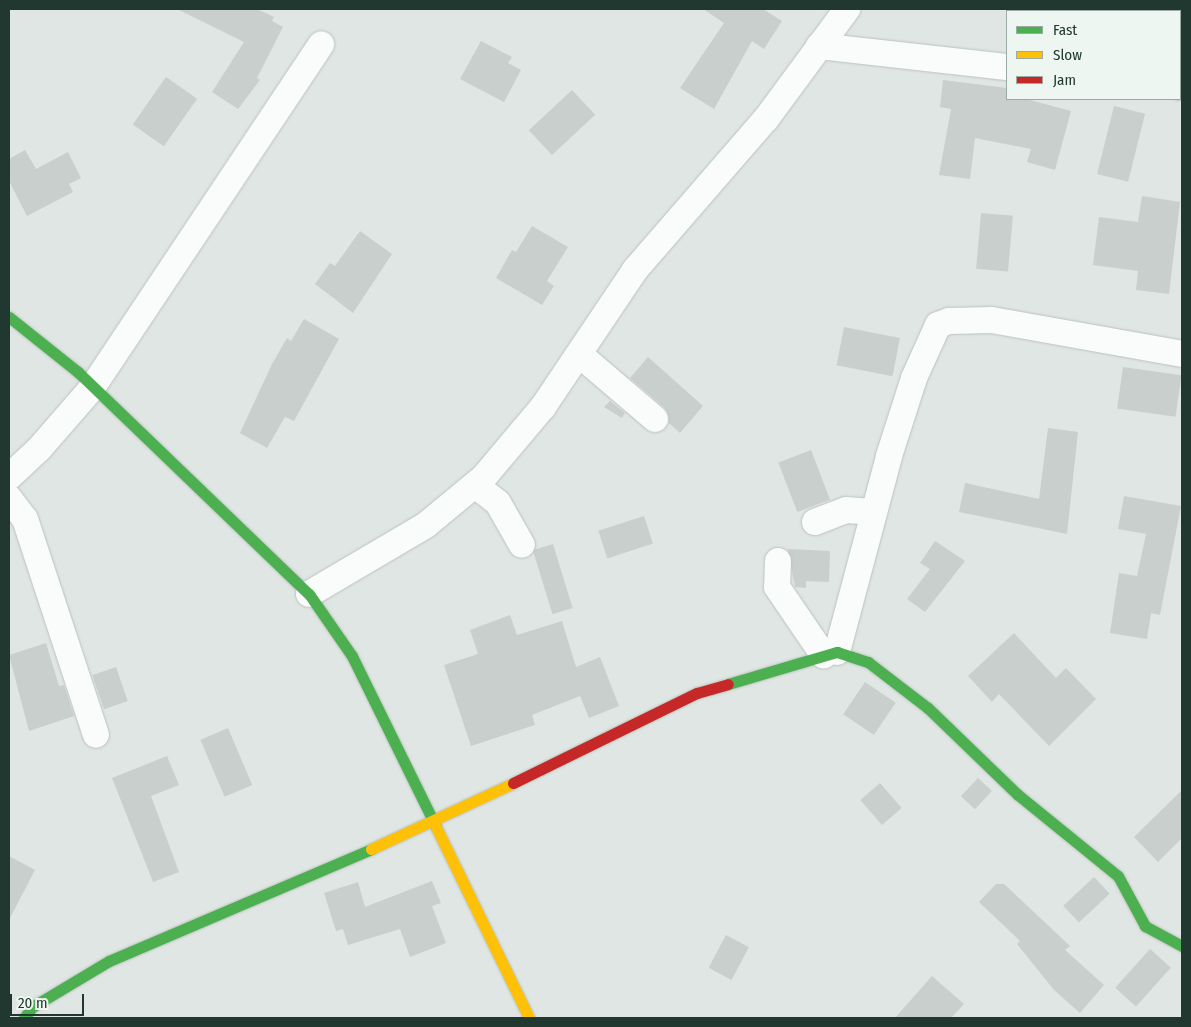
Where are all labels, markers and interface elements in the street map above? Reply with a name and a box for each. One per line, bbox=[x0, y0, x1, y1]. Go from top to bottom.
legend bbox=[1006, 10, 1181, 100]
text: Fast bbox=[1053, 21, 1077, 39]
text: Slow bbox=[1053, 46, 1082, 64]
text: Jam bbox=[1053, 71, 1076, 89]
scale bar bbox=[12, 984, 86, 1016]
text: 20 m bbox=[18, 994, 48, 1012]

